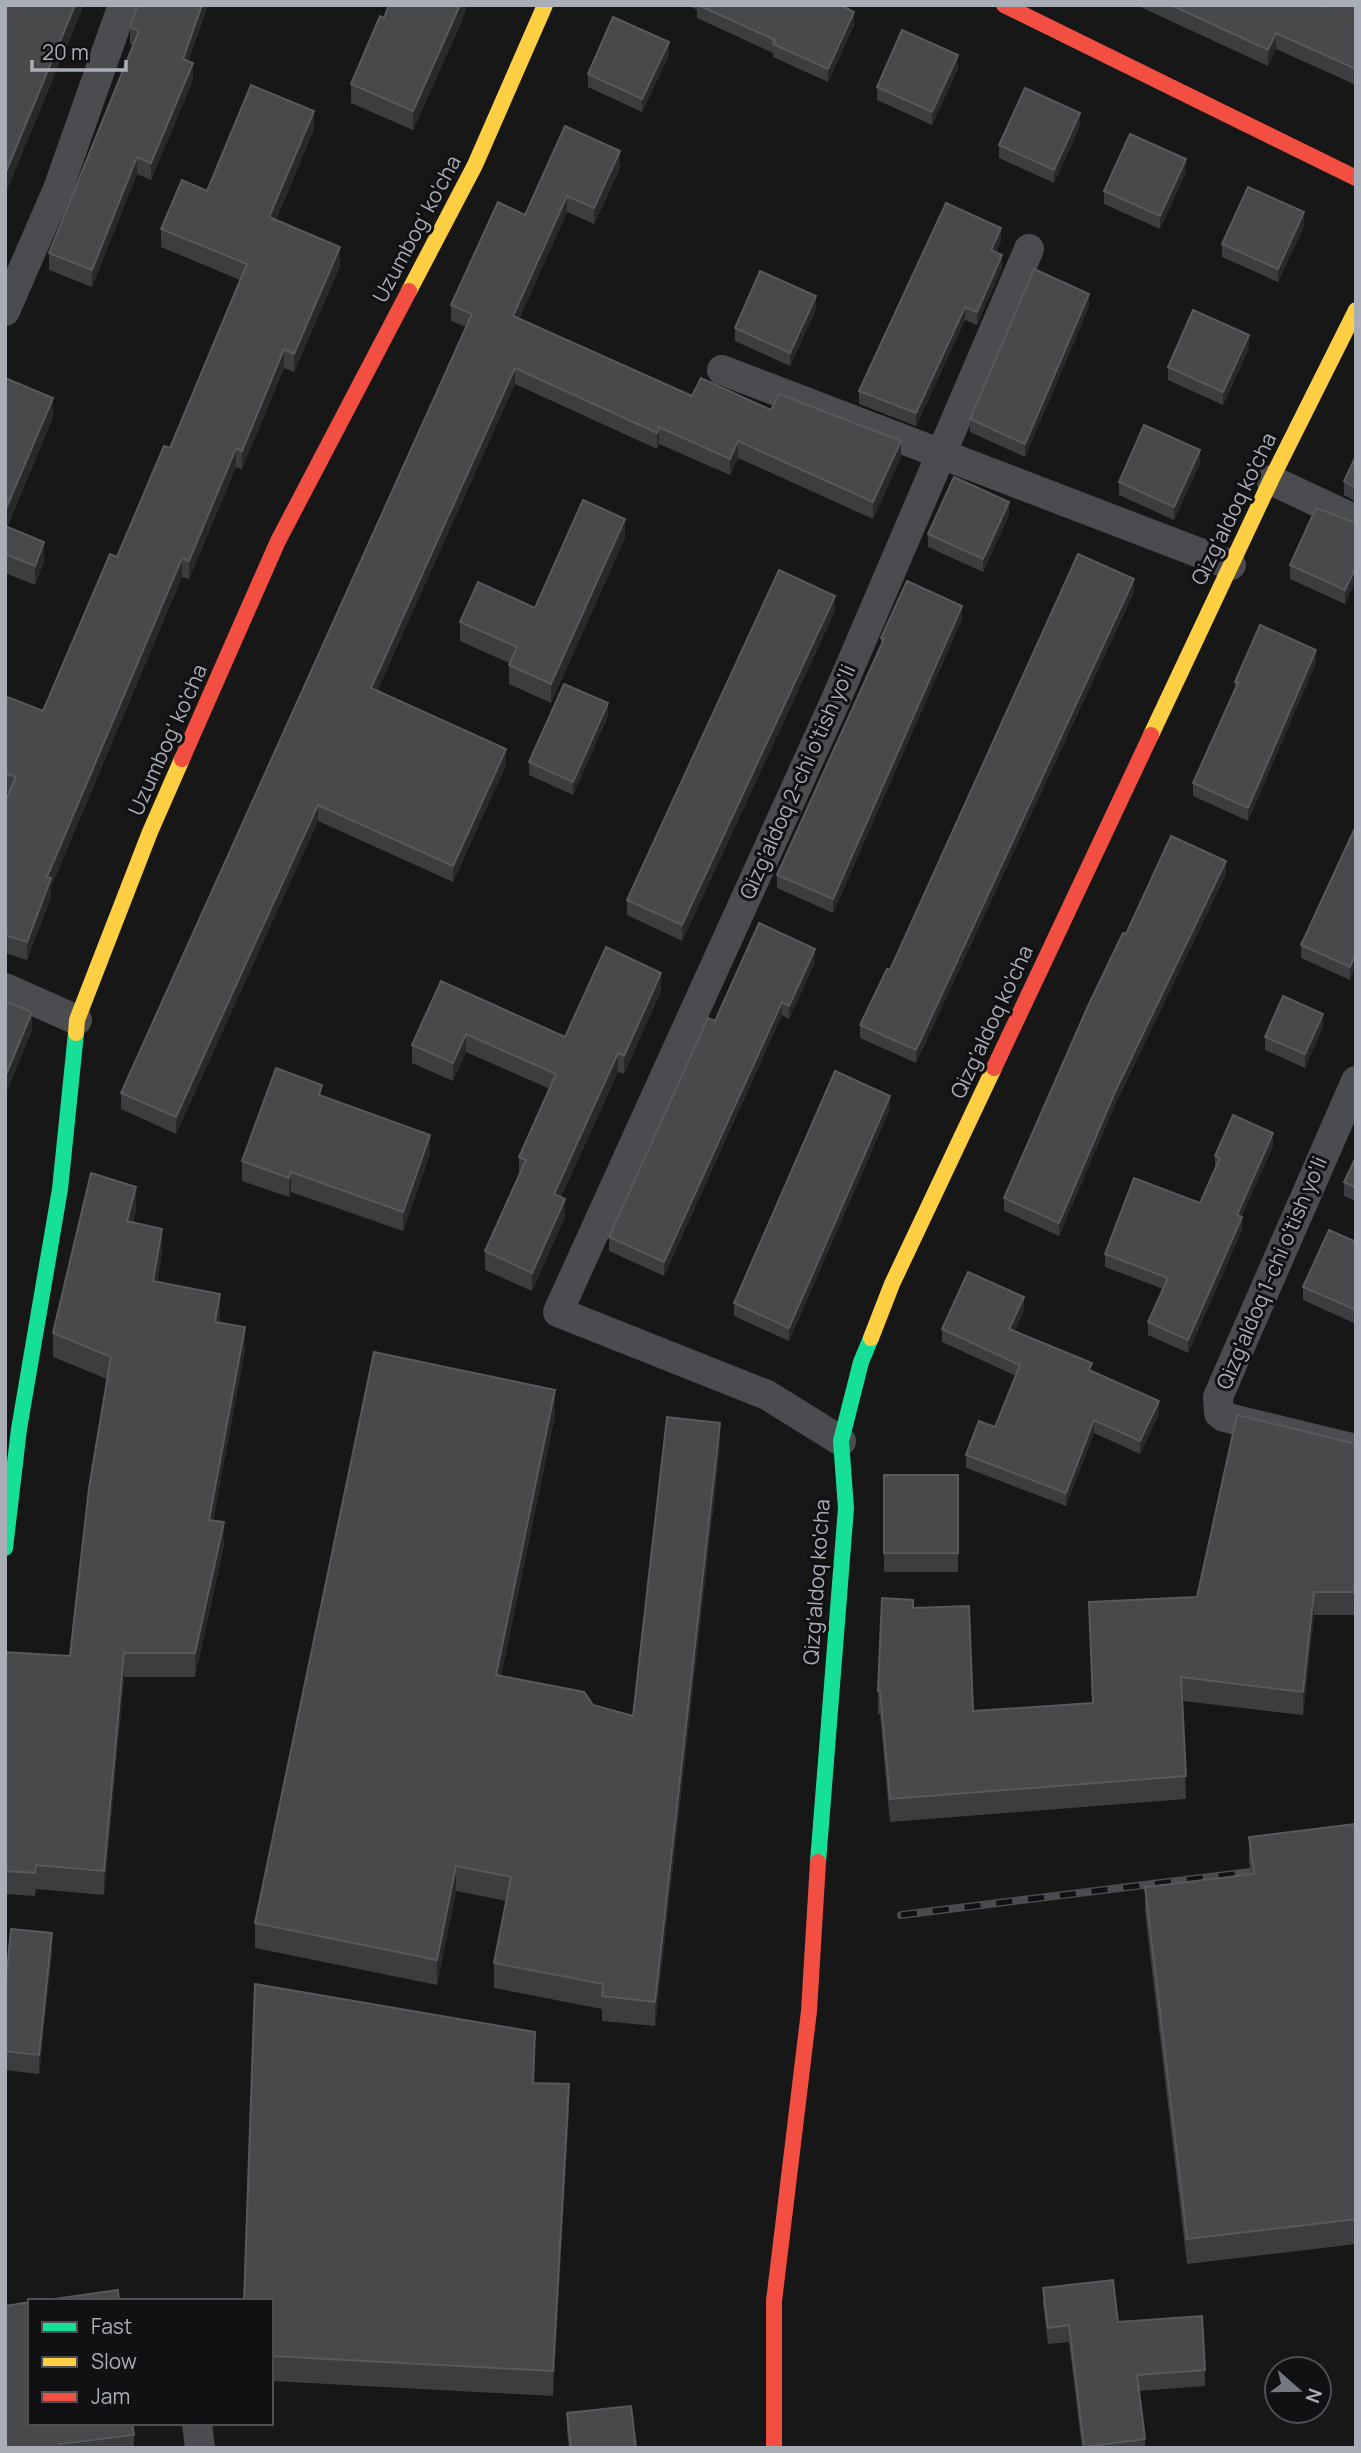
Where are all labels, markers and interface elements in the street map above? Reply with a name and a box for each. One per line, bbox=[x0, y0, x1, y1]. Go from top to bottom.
scale bar bbox=[32, 28, 126, 72]
text: 20 m bbox=[42, 38, 89, 66]
street label: Uzumbog' ko'cha bbox=[366, 150, 467, 307]
street label: Qizg'aldoq ko'cha bbox=[1184, 428, 1282, 589]
street label: Uzumbog' ko'cha bbox=[121, 659, 213, 820]
street label: Qizg'aldoq 2-chi o'tish yo'li bbox=[733, 660, 862, 903]
street label: Qizg'aldoq ko'cha bbox=[943, 940, 1039, 1103]
street label: Qizg'aldoq 1-chi o'tish yo'li bbox=[1209, 1152, 1333, 1393]
street label: Qizg'aldoq ko'cha bbox=[796, 1498, 836, 1666]
legend bbox=[28, 2299, 273, 2425]
text: Fast bbox=[91, 2312, 132, 2340]
text: Slow bbox=[91, 2347, 137, 2375]
north arrow bbox=[1263, 2355, 1333, 2425]
text: Jam bbox=[91, 2382, 130, 2410]
text: N bbox=[1299, 2385, 1329, 2407]

